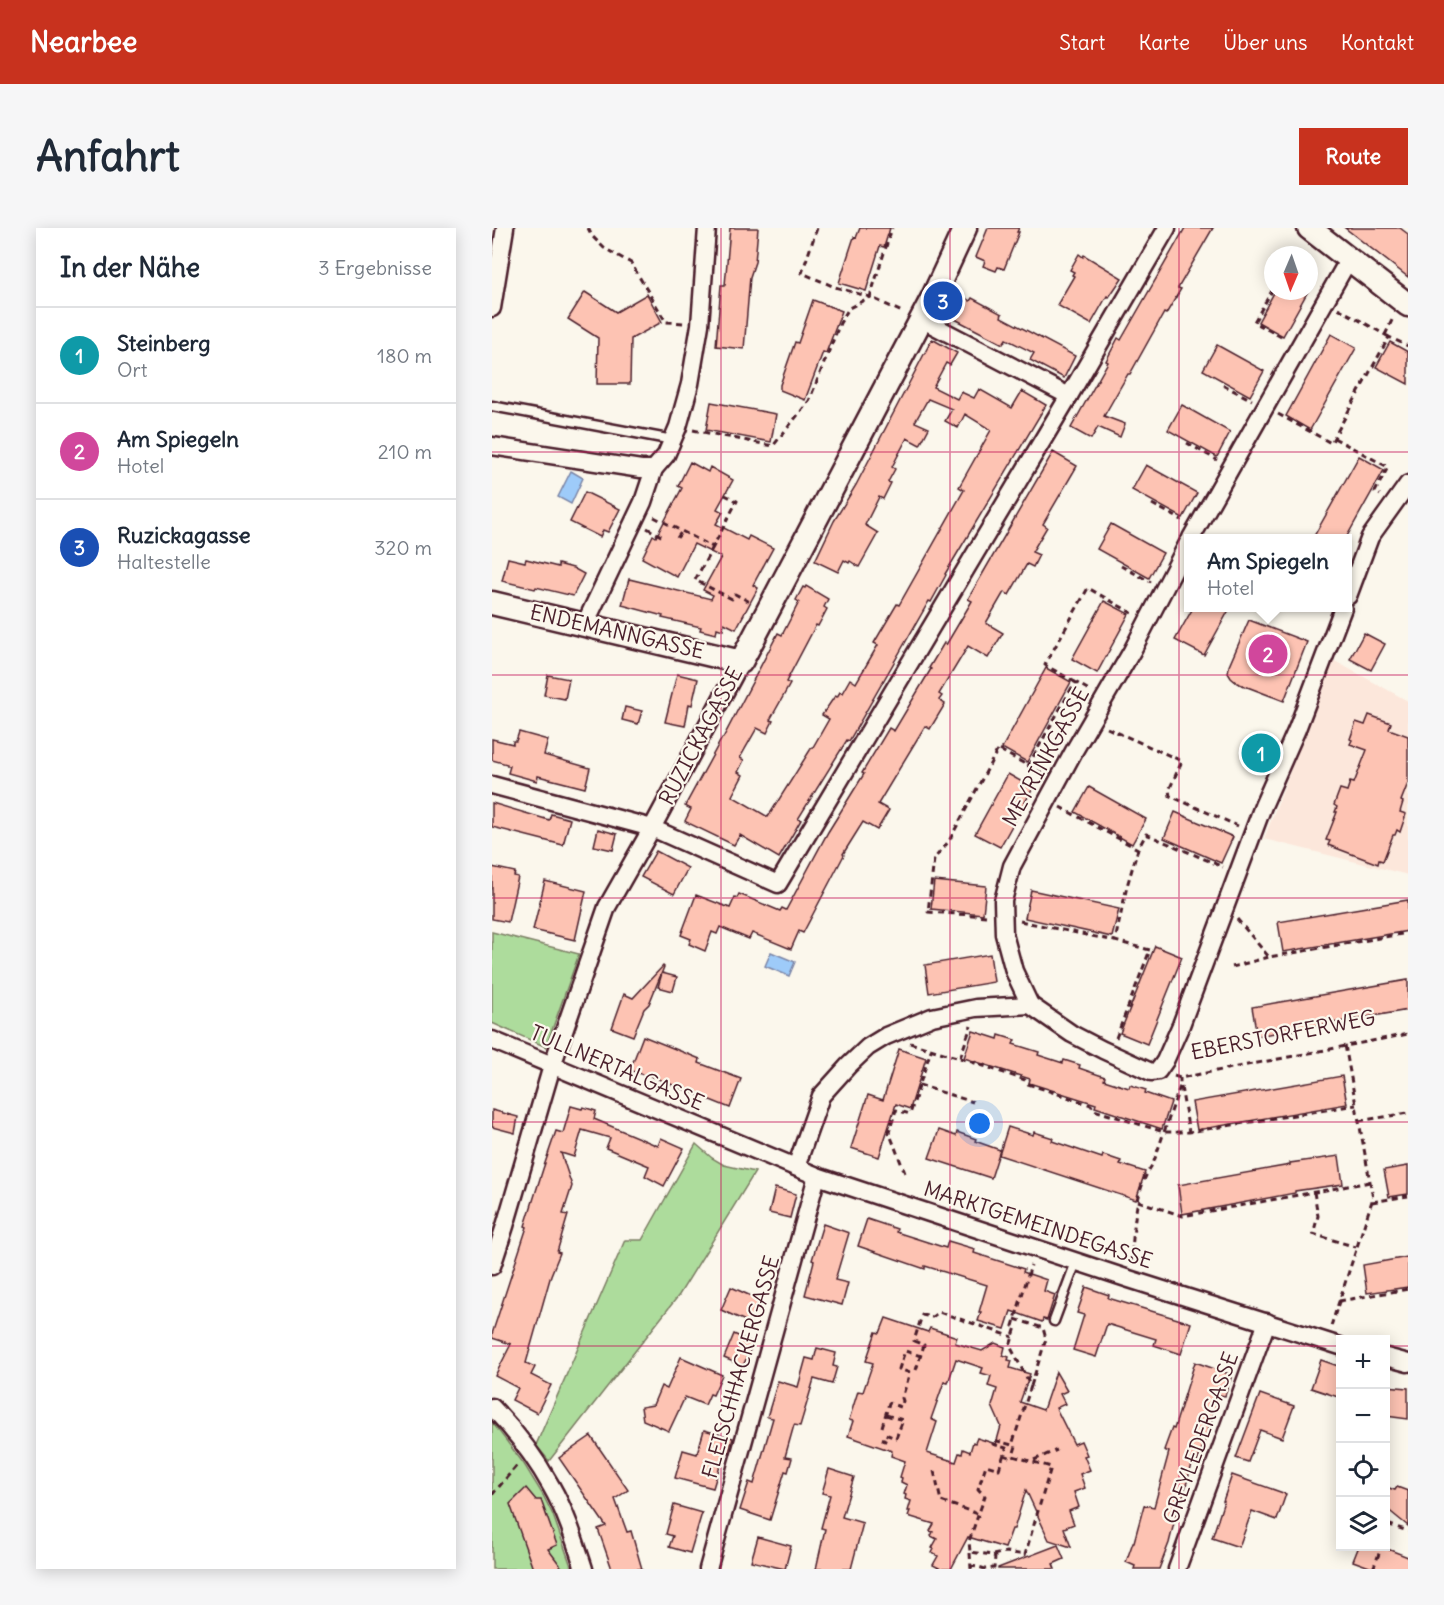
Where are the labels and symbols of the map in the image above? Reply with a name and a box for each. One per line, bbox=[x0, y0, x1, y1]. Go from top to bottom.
north arrow bbox=[1264, 246, 1318, 300]
pin: 3 bbox=[924, 278, 962, 324]
street label: ENDEMANNGASSE bbox=[527, 598, 707, 665]
pin: 2 bbox=[1248, 632, 1288, 676]
street label: RUZICKAGASSE bbox=[653, 662, 748, 810]
street label: MEYRINKGASSE bbox=[996, 682, 1095, 831]
pin: 1 bbox=[1242, 730, 1280, 776]
street label: EBERSTORFERWEG bbox=[1188, 1003, 1377, 1066]
street label: TULLNERTALGASSE bbox=[526, 1019, 708, 1116]
your location bbox=[965, 1109, 994, 1138]
street label: MARKTGEMEINDEGASSE bbox=[920, 1175, 1156, 1274]
street label: FLEISCHHACKERGASSE bbox=[696, 1252, 785, 1481]
street label: GREYLEDERGASSE bbox=[1157, 1348, 1244, 1528]

